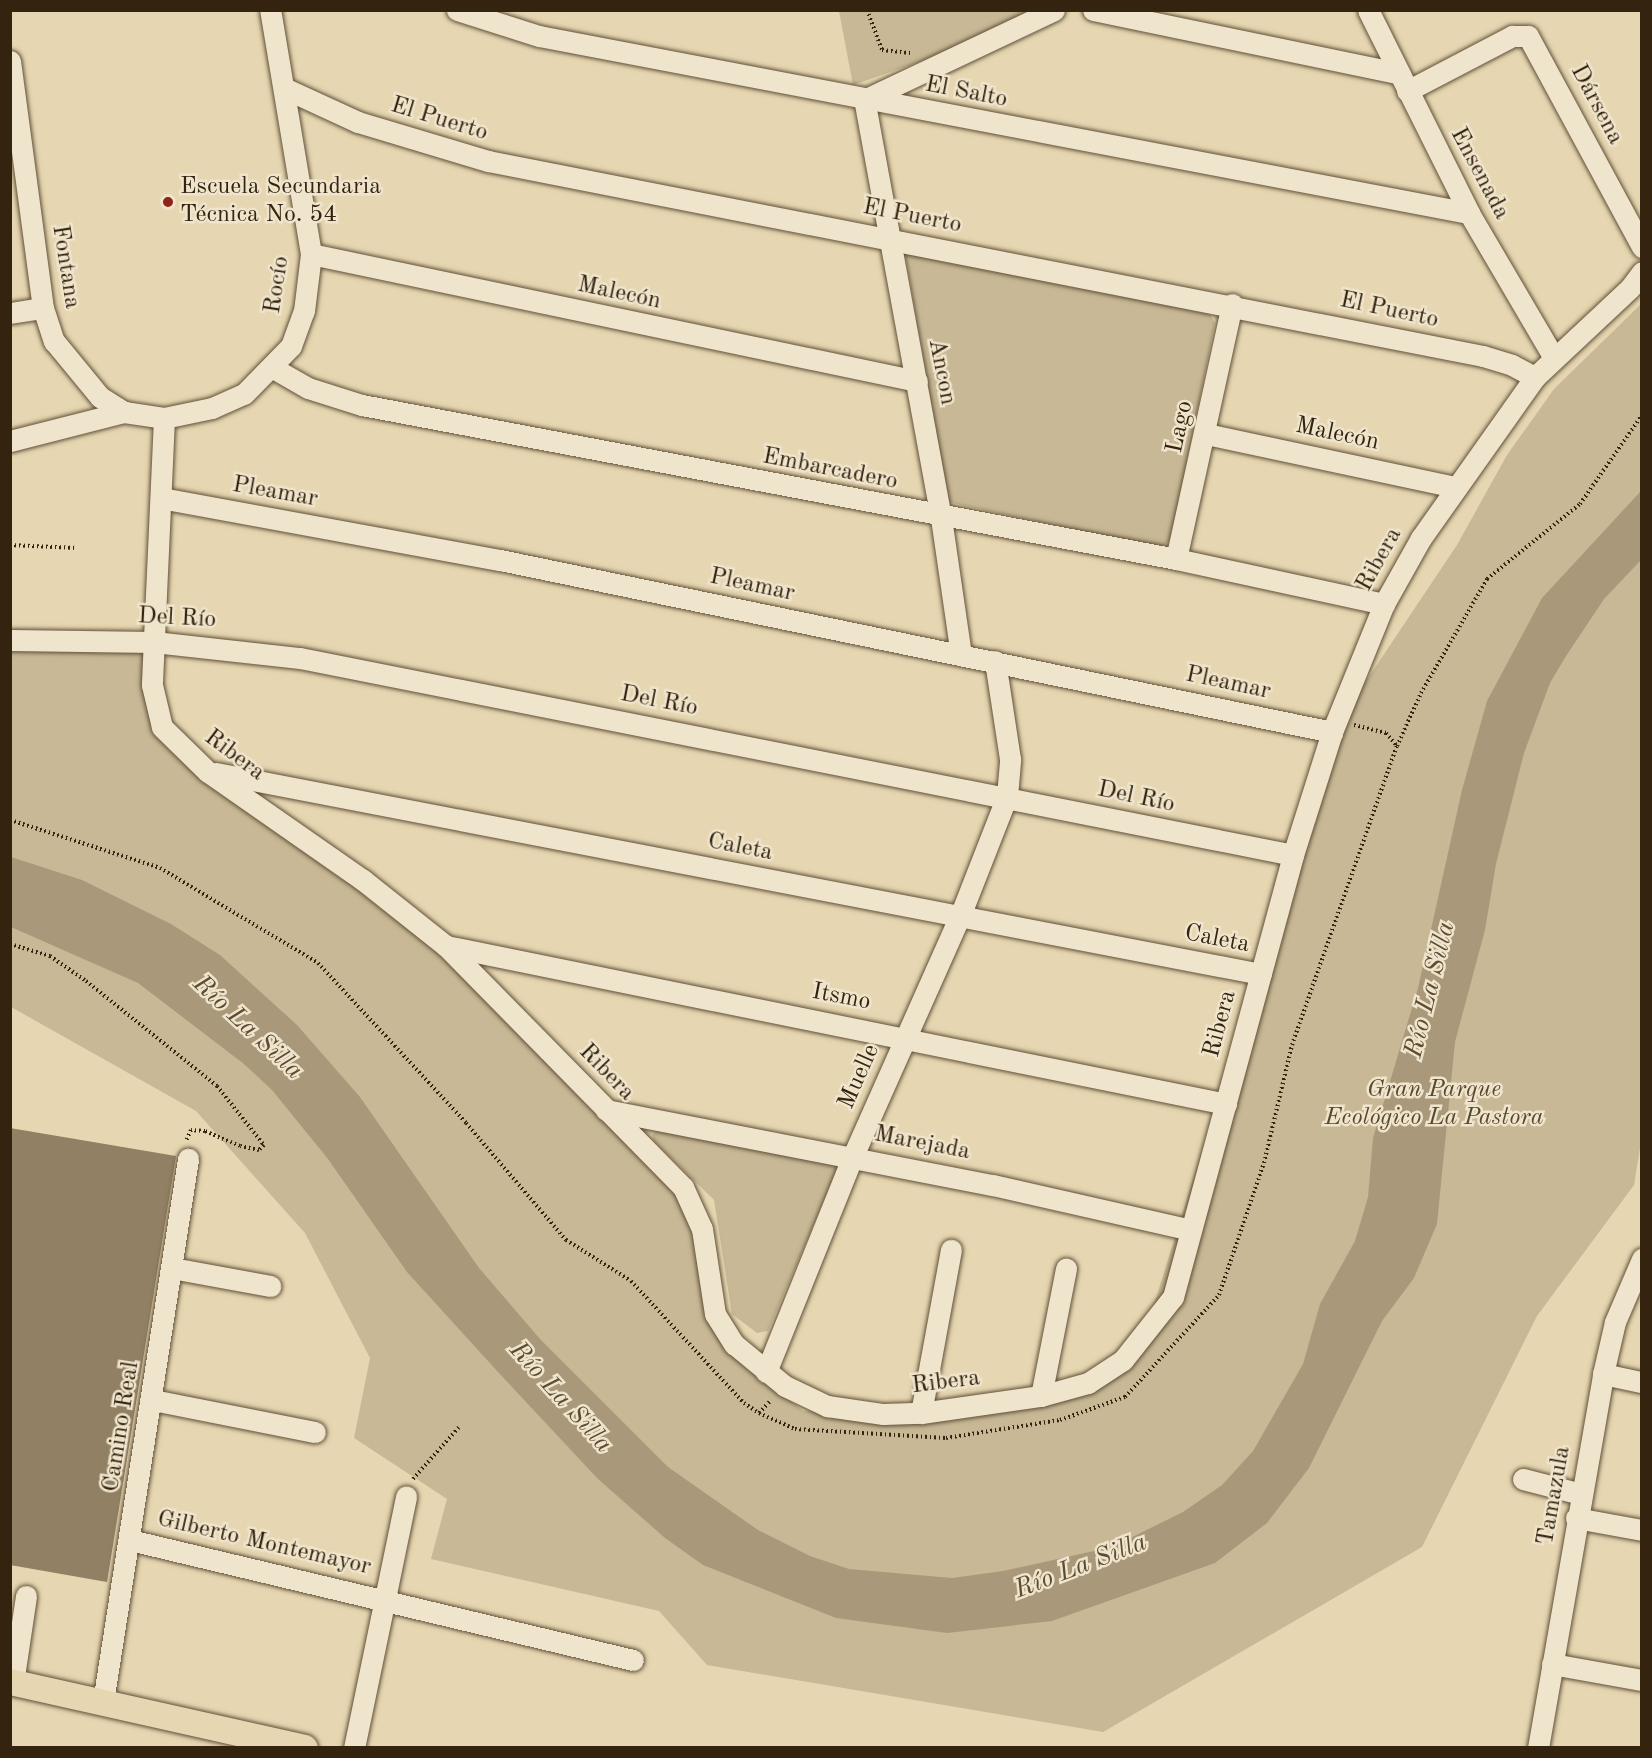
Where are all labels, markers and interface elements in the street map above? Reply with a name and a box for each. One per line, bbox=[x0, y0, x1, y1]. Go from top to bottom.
street label: Dársena bbox=[1563, 60, 1629, 150]
street label: El Salto bbox=[922, 71, 1010, 115]
street label: El Puerto bbox=[387, 92, 491, 148]
street label: Ensenada bbox=[1443, 123, 1515, 225]
place label: Escuela Secundaria Técnica No. 54 bbox=[180, 174, 381, 230]
street label: El Puerto bbox=[860, 193, 964, 241]
marker: Escuela Secundaria Técnica No. 54 bbox=[161, 195, 175, 209]
street label: Fontana bbox=[44, 223, 86, 311]
street label: Rocío bbox=[259, 254, 297, 316]
street label: Malecón bbox=[575, 271, 663, 317]
street label: El Puerto bbox=[1337, 287, 1441, 335]
street label: Ancon bbox=[921, 337, 961, 407]
street label: Lago bbox=[1161, 398, 1201, 456]
street label: Malecón bbox=[1293, 412, 1381, 458]
street label: Embarcadero bbox=[760, 443, 900, 497]
street label: Pleamar bbox=[230, 471, 320, 515]
street label: Ribera bbox=[1351, 523, 1409, 597]
street label: Pleamar bbox=[707, 563, 797, 609]
street label: Del Río bbox=[137, 603, 217, 635]
street label: Pleamar bbox=[1183, 661, 1273, 707]
street label: Del Río bbox=[618, 680, 700, 724]
street label: Ribera bbox=[198, 724, 270, 788]
street label: Del Río bbox=[1095, 776, 1177, 820]
street label: Caleta bbox=[705, 828, 775, 868]
water label: Río La Silla bbox=[1399, 919, 1463, 1061]
street label: Caleta bbox=[1182, 920, 1252, 960]
water label: Río La Silla bbox=[185, 969, 309, 1087]
street label: Itsmo bbox=[809, 978, 873, 1018]
street label: Ribera bbox=[1198, 987, 1244, 1061]
street label: Ribera bbox=[572, 1038, 640, 1108]
street label: Muelle bbox=[833, 1040, 887, 1114]
park label: Gran Parque Ecológico La Pastora bbox=[1324, 1077, 1544, 1133]
street label: Marejada bbox=[872, 1121, 972, 1167]
water label: Río La Silla bbox=[502, 1336, 618, 1460]
street label: Camino Real bbox=[97, 1360, 147, 1494]
street label: Ribera bbox=[910, 1365, 982, 1401]
street label: Tamazula bbox=[1532, 1444, 1578, 1548]
street label: Gilberto Montemayor bbox=[154, 1505, 374, 1583]
water label: Río La Silla bbox=[1010, 1527, 1152, 1607]

